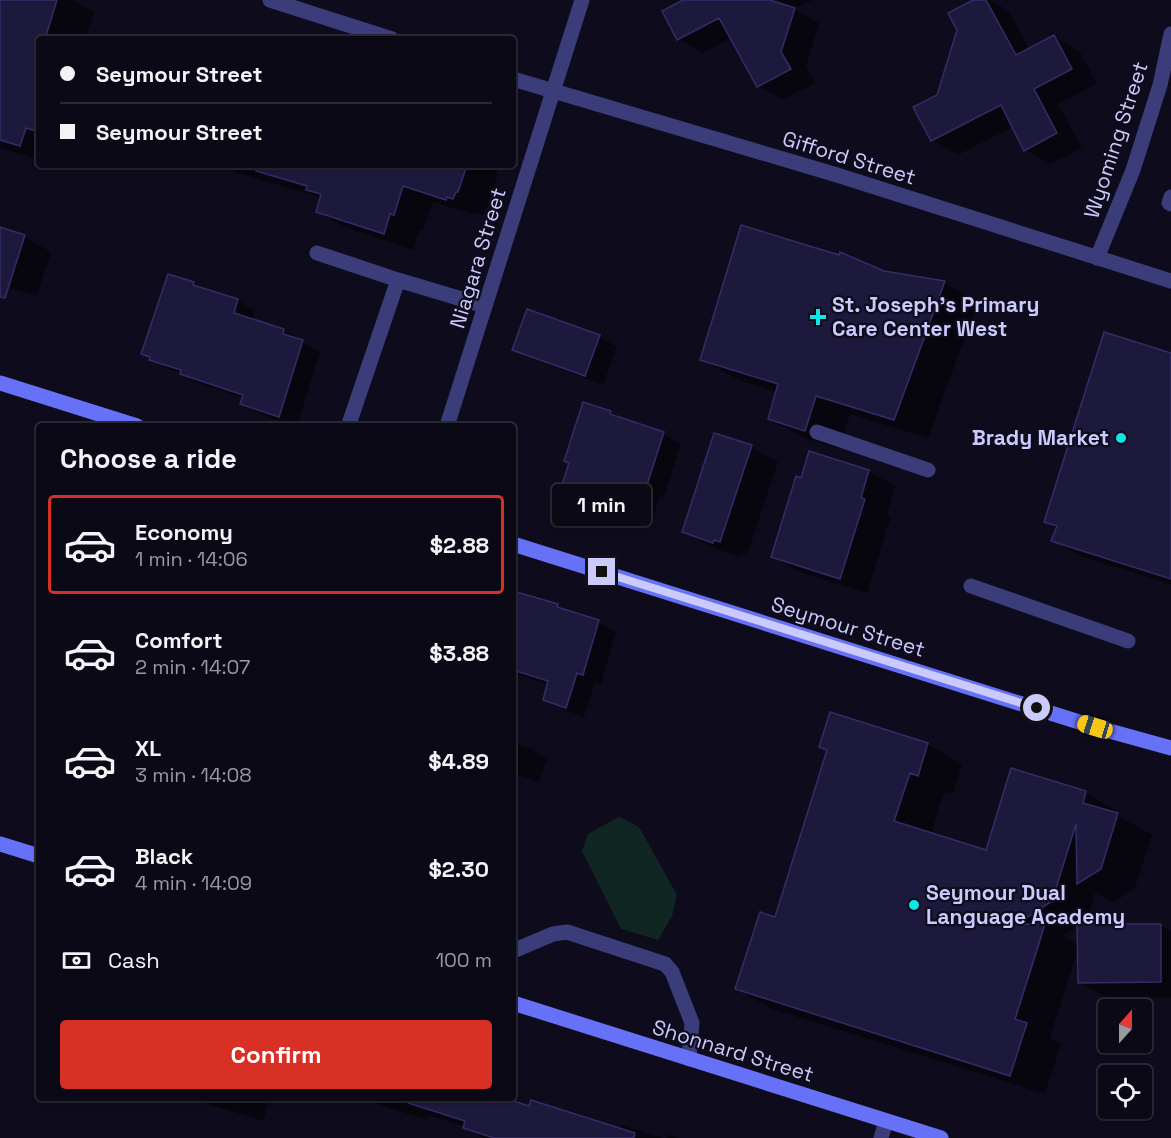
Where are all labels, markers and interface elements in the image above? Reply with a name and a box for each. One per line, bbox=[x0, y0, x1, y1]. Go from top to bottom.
street label: Wyoming Street bbox=[1077, 58, 1154, 222]
text: Seymour Street bbox=[96, 60, 262, 88]
text: Seymour Street bbox=[96, 118, 262, 146]
street label: Gifford Street bbox=[779, 124, 919, 191]
street label: Niagara Street bbox=[443, 184, 512, 331]
place label: St. Joseph's Primary Care Center West bbox=[832, 291, 1039, 342]
marker: St. Joseph's Primary Care Center West bbox=[809, 308, 827, 326]
place label: Brady Market bbox=[972, 424, 1109, 451]
marker: Brady Market bbox=[1114, 431, 1128, 445]
text: Choose a ride bbox=[60, 441, 237, 476]
callout: 1 min bbox=[552, 485, 652, 527]
text: 1 min bbox=[577, 492, 626, 518]
icon: car bbox=[63, 518, 117, 572]
text: Economy bbox=[135, 518, 233, 546]
text: $2.88 bbox=[430, 531, 489, 559]
text: 1 min · 14:06 bbox=[135, 546, 248, 572]
route end bbox=[588, 558, 615, 585]
street label: Seymour Street bbox=[768, 590, 928, 663]
icon: car bbox=[63, 626, 117, 680]
text: Comfort bbox=[135, 626, 223, 654]
text: $3.88 bbox=[429, 639, 489, 667]
text: 2 min · 14:07 bbox=[135, 654, 250, 680]
route start bbox=[1023, 694, 1050, 721]
car bbox=[1075, 713, 1115, 741]
icon: car bbox=[63, 734, 117, 788]
text: XL bbox=[135, 734, 161, 762]
text: $4.89 bbox=[428, 747, 489, 775]
text: 3 min · 14:08 bbox=[135, 762, 252, 788]
icon: car bbox=[63, 842, 117, 896]
text: Black bbox=[135, 842, 193, 870]
text: $2.30 bbox=[428, 855, 489, 883]
text: 4 min · 14:09 bbox=[135, 870, 252, 896]
place label: Seymour Dual Language Academy bbox=[926, 879, 1125, 930]
marker: Seymour Dual Language Academy bbox=[907, 898, 921, 912]
icon: cash bbox=[60, 944, 93, 977]
text: Cash bbox=[108, 946, 160, 974]
text: 100 m bbox=[436, 947, 492, 973]
north arrow bbox=[1098, 999, 1152, 1053]
map controls bbox=[1098, 999, 1152, 1119]
street label: Shonnard Street bbox=[649, 1013, 817, 1088]
button: Confirm bbox=[60, 1020, 492, 1089]
button: locate bbox=[1098, 1065, 1152, 1119]

